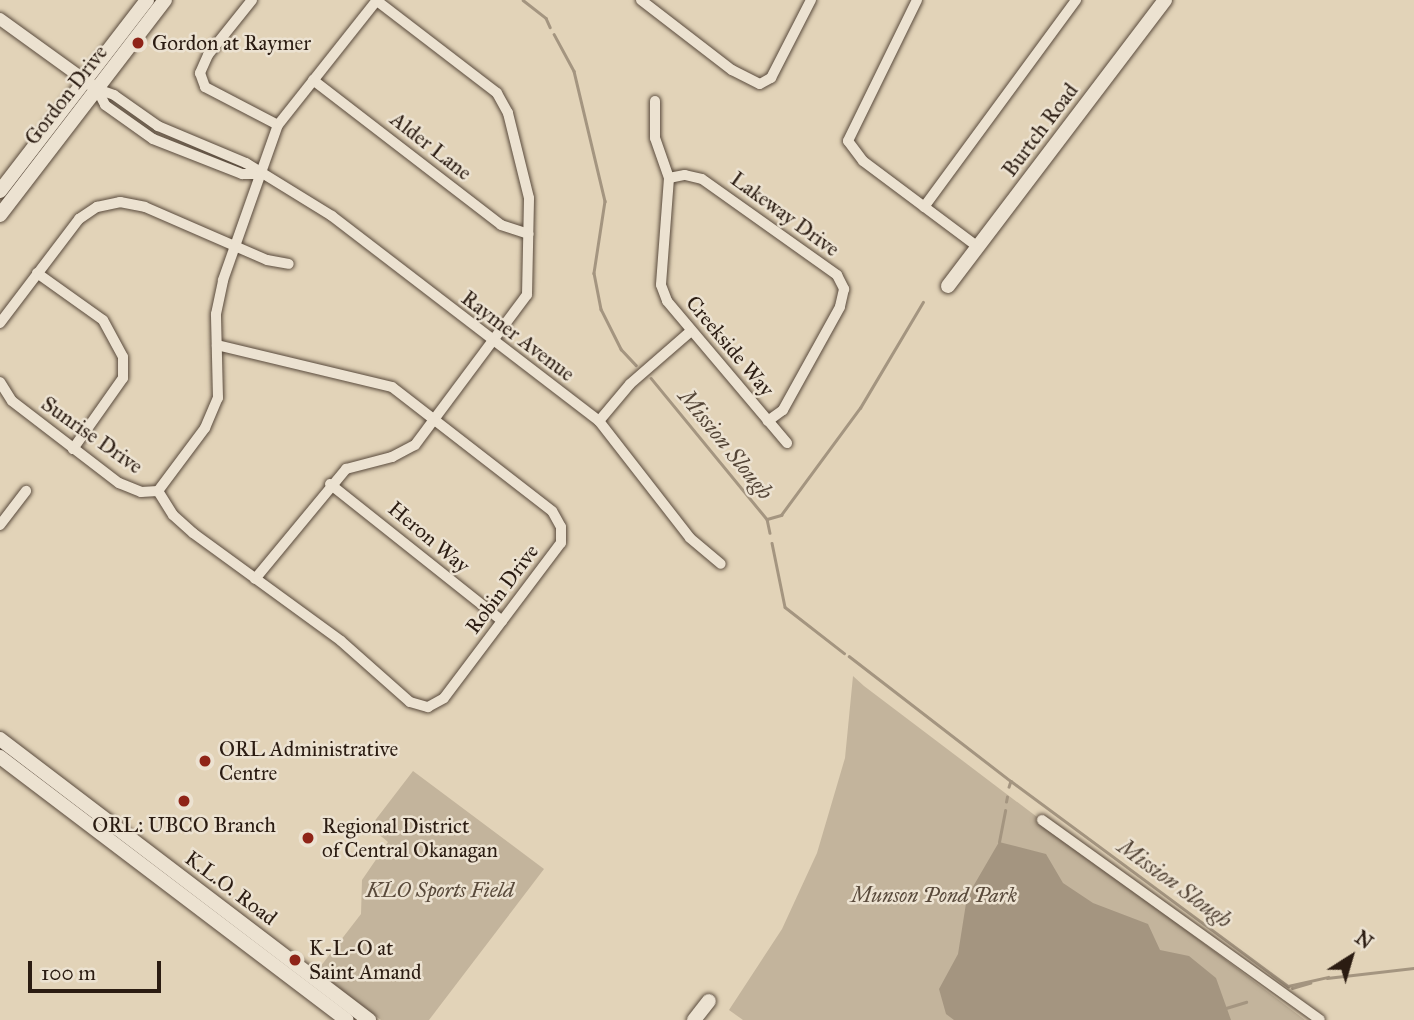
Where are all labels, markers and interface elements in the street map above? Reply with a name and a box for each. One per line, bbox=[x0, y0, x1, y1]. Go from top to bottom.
place label: Gordon at Raymer bbox=[152, 30, 311, 56]
marker: Gordon at Raymer bbox=[130, 35, 146, 51]
street label: Gordon Drive bbox=[19, 40, 113, 150]
street label: Burtch Road bbox=[997, 78, 1083, 182]
street label: Alder Lane bbox=[385, 107, 477, 185]
street label: Lakeway Drive bbox=[726, 166, 844, 262]
street label: Raymer Avenue bbox=[457, 285, 579, 387]
street label: Creekside Way bbox=[681, 291, 779, 401]
water label: Mission Slough bbox=[673, 383, 779, 505]
street label: Sunrise Drive bbox=[37, 391, 147, 479]
street label: Heron Way bbox=[383, 496, 475, 578]
street label: Robin Drive bbox=[460, 539, 544, 639]
place label: ORL Administrative Centre bbox=[219, 736, 398, 786]
marker: ORL Administrative Centre bbox=[197, 753, 213, 769]
marker: ORL: UBCO Branch bbox=[176, 793, 192, 809]
place label: ORL: UBCO Branch bbox=[92, 812, 276, 838]
place label: Regional District of Central Okanagan bbox=[322, 813, 498, 863]
marker: Regional District of Central Okanagan bbox=[300, 830, 316, 846]
water label: Mission Slough bbox=[1113, 832, 1237, 934]
street label: K.L.O. Road bbox=[180, 845, 282, 931]
park label: KLO Sports Field bbox=[366, 877, 514, 903]
park label: Munson Pond Park bbox=[851, 882, 1017, 908]
north arrow bbox=[1316, 922, 1386, 992]
text: N bbox=[1351, 926, 1377, 954]
place label: K-L-O at Saint Amand bbox=[309, 935, 422, 985]
scale bar bbox=[32, 946, 164, 990]
marker: K-L-O at Saint Amand bbox=[287, 952, 303, 968]
text: 100 m bbox=[41, 960, 96, 986]

